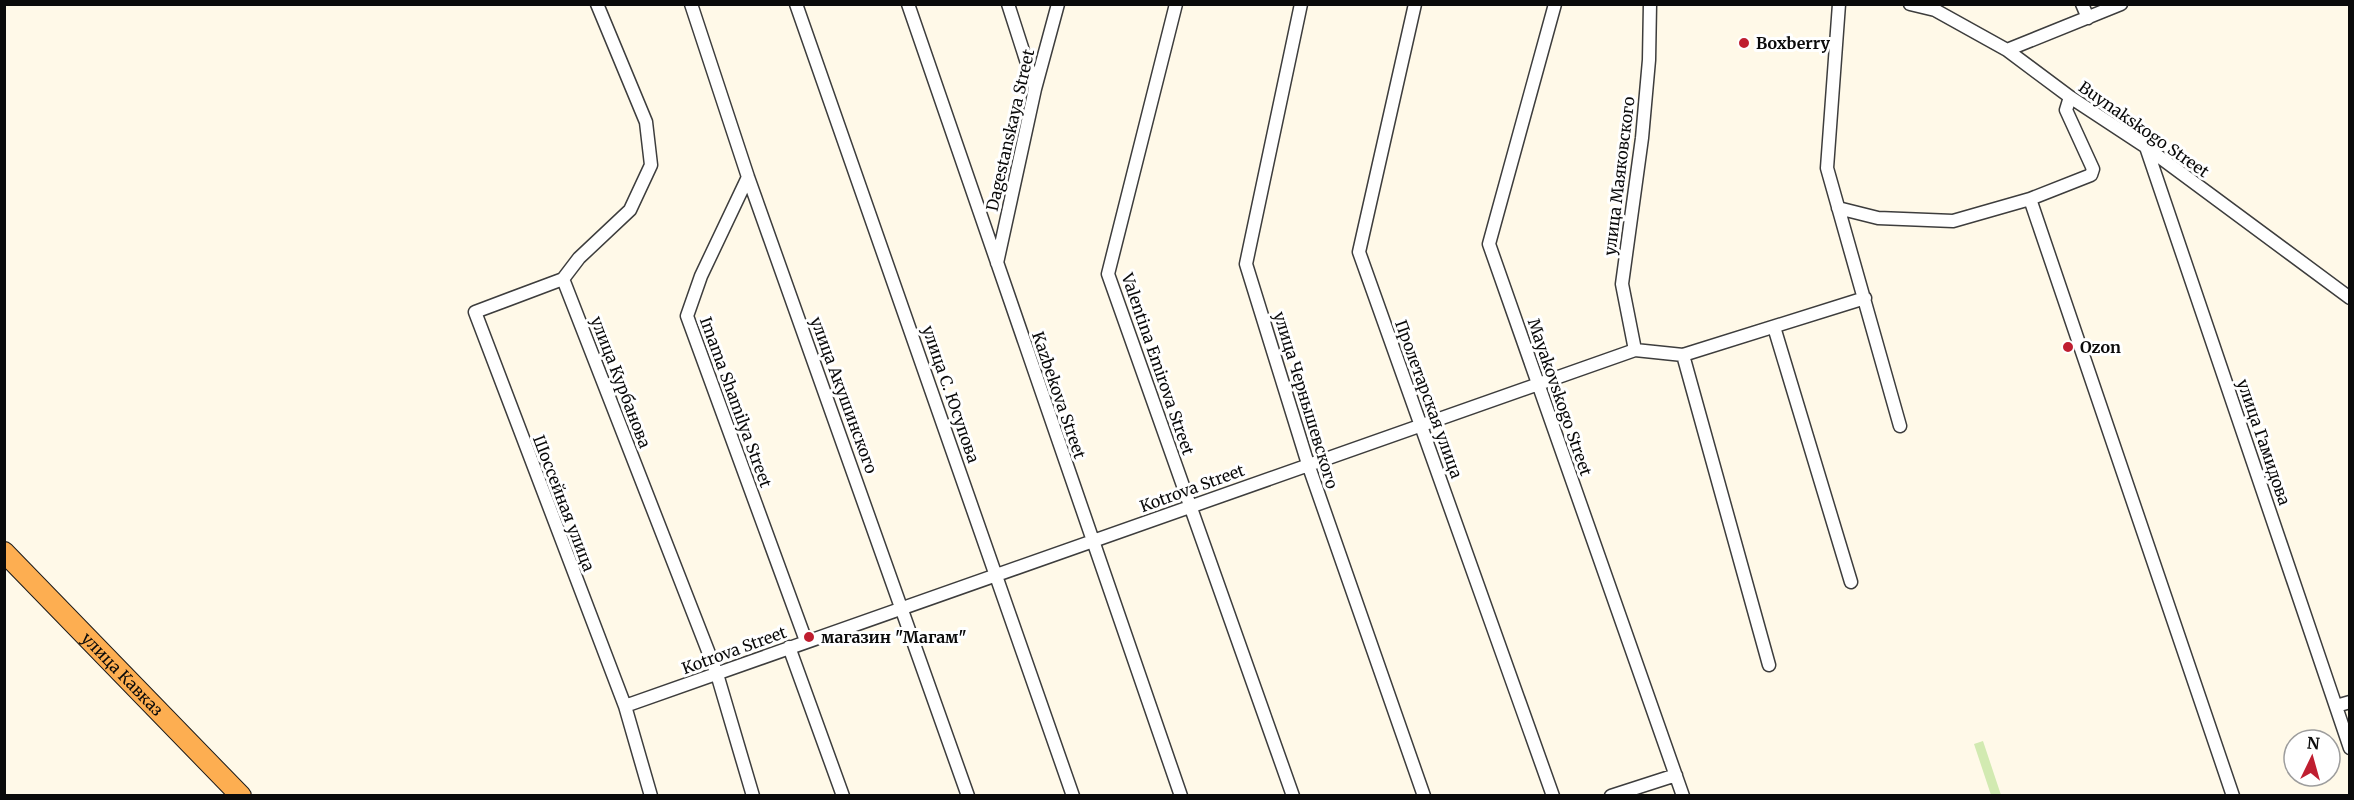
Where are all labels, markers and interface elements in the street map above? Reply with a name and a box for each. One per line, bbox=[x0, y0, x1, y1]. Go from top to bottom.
place label: Boxberry bbox=[1756, 33, 1831, 53]
marker: Boxberry bbox=[1737, 36, 1751, 50]
street label: Dagestanskaya Street bbox=[982, 46, 1039, 213]
street label: Buynakskogo Street bbox=[2075, 77, 2214, 182]
street label: улица Маяковского bbox=[1599, 95, 1639, 257]
street label: Valentina Emirova Street bbox=[1117, 270, 1199, 458]
street label: улица Чернышевского bbox=[1269, 309, 1343, 491]
street label: улица Курбанова bbox=[587, 313, 655, 451]
street label: Imama Shamilya Street bbox=[696, 314, 776, 491]
street label: улица Акушинского bbox=[806, 314, 882, 476]
street label: Mayakovskogo Street bbox=[1524, 316, 1597, 479]
street label: Пролетарская улица bbox=[1391, 317, 1467, 481]
street label: улица С. Юсупова bbox=[918, 323, 984, 466]
street label: Kazbekova Street bbox=[1028, 329, 1090, 462]
place label: Ozon bbox=[2080, 337, 2121, 357]
marker: Ozon bbox=[2061, 340, 2075, 354]
street label: улица Гамидова bbox=[2233, 376, 2295, 508]
street label: Шоссейная улица bbox=[529, 432, 599, 574]
street label: Kotrova Street bbox=[1137, 460, 1248, 516]
street label: Kotrova Street bbox=[679, 622, 790, 678]
place label: магазин "Магам" bbox=[821, 627, 967, 647]
street label: улица Кавказ bbox=[77, 628, 167, 720]
marker: магазин "Магам" bbox=[802, 630, 816, 644]
north arrow bbox=[2282, 728, 2342, 788]
text: N bbox=[2306, 733, 2321, 754]

